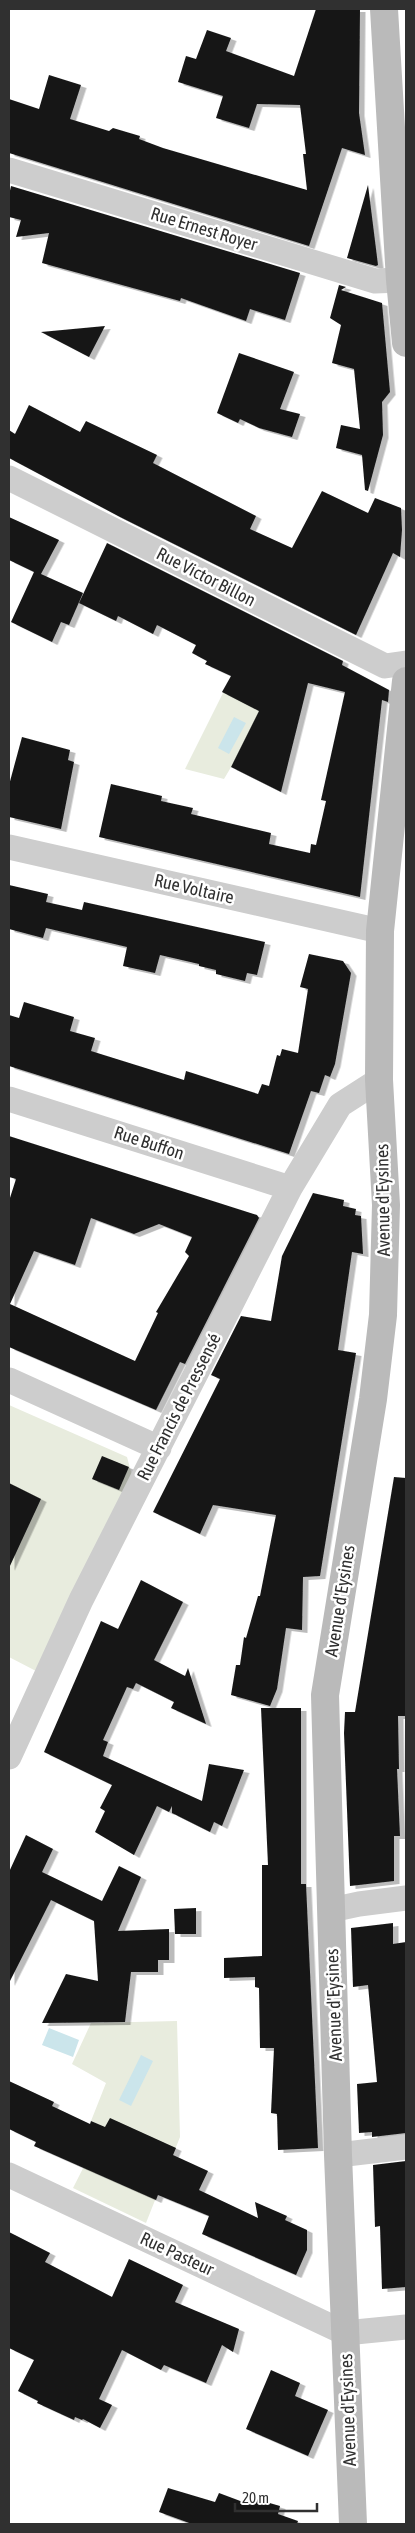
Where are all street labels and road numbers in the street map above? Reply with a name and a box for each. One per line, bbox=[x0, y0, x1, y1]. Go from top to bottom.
street label: Rue Ernest Royer bbox=[148, 202, 261, 255]
street label: Rue Victor Billon bbox=[153, 543, 259, 611]
street label: Rue Voltaire bbox=[152, 869, 236, 908]
street label: Rue Buffon bbox=[111, 1121, 187, 1164]
street label: Avenue d'Eysines bbox=[371, 1144, 394, 1256]
street label: Rue Francis de Pressensé bbox=[132, 1330, 225, 1484]
street label: Avenue d'Eysines bbox=[320, 1544, 359, 1658]
street label: Avenue d'Eysines bbox=[321, 1948, 346, 2062]
street label: Rue Pasteur bbox=[137, 2227, 218, 2280]
street label: Avenue d'Eysines bbox=[335, 2353, 360, 2467]

